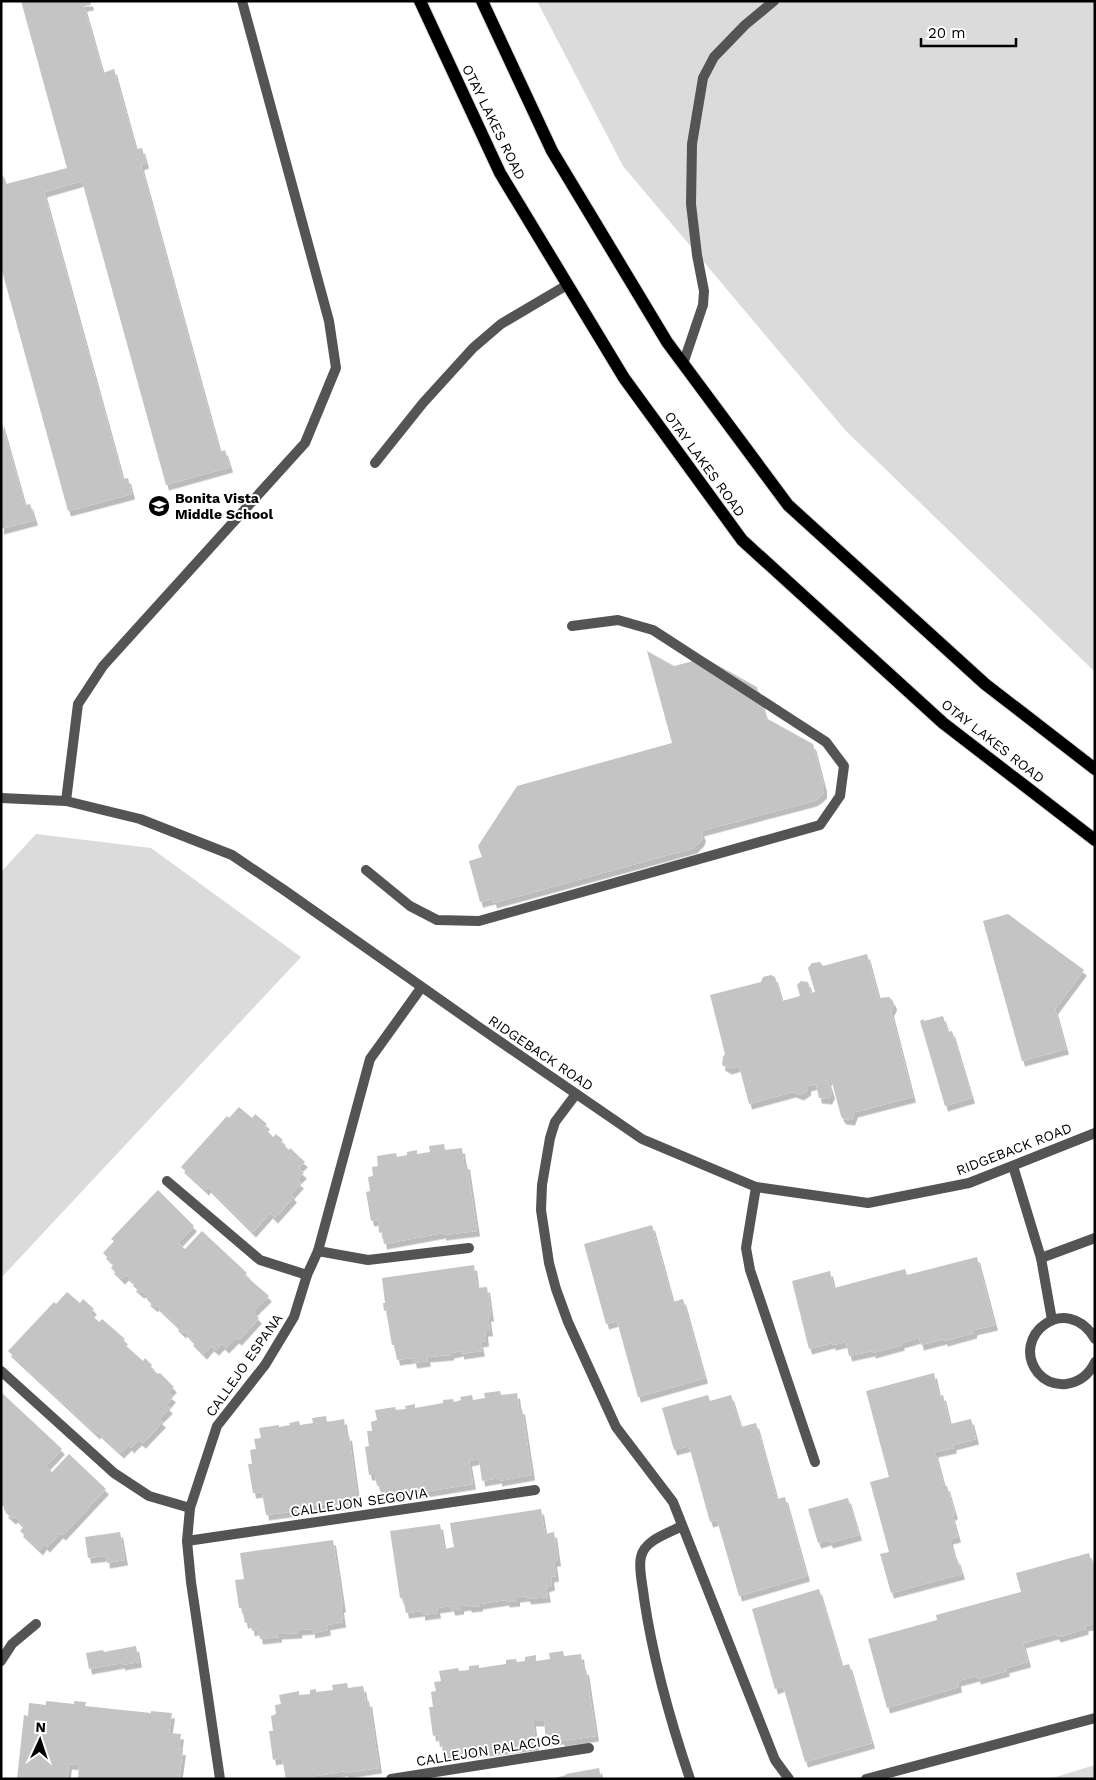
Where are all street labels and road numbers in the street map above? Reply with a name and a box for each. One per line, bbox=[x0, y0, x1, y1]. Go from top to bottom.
street label: OTAY LAKES ROAD bbox=[459, 62, 529, 182]
street label: OTAY LAKES ROAD bbox=[661, 408, 749, 520]
street label: OTAY LAKES ROAD bbox=[938, 696, 1048, 786]
street label: RIDGEBACK ROAD bbox=[486, 1012, 596, 1094]
street label: RIDGEBACK ROAD bbox=[954, 1120, 1074, 1178]
street label: CALLEJO ESPANA bbox=[202, 1310, 286, 1420]
street label: CALLEJON SEGOVIA bbox=[289, 1484, 429, 1520]
street label: CALLEJON PALACIOS bbox=[415, 1731, 561, 1769]

